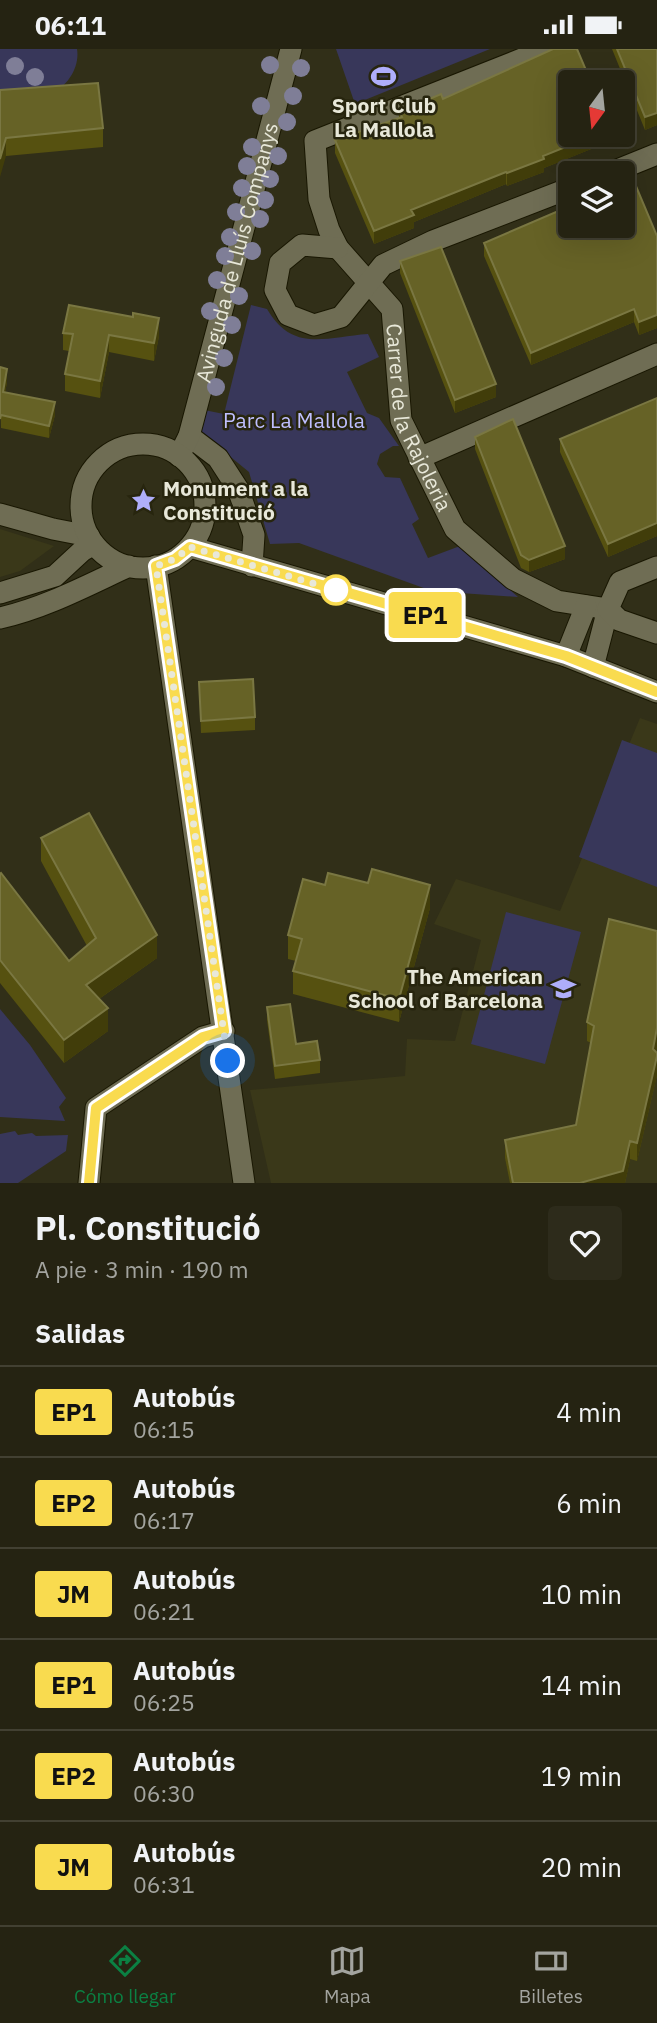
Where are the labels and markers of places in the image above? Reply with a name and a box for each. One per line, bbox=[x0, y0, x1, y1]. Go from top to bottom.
sports icon: Sport Club La Mallola bbox=[370, 63, 398, 91]
place label: Sport Club La Mallola bbox=[332, 91, 436, 143]
place label: Monument a la Constitució bbox=[163, 474, 308, 526]
place icon: Monument a la Constitució bbox=[129, 487, 157, 515]
unlabelled marker bbox=[321, 575, 351, 605]
place label: The American School of Barcelona bbox=[348, 962, 543, 1014]
school or university icon: The American School of Barcelona bbox=[549, 975, 577, 1003]

